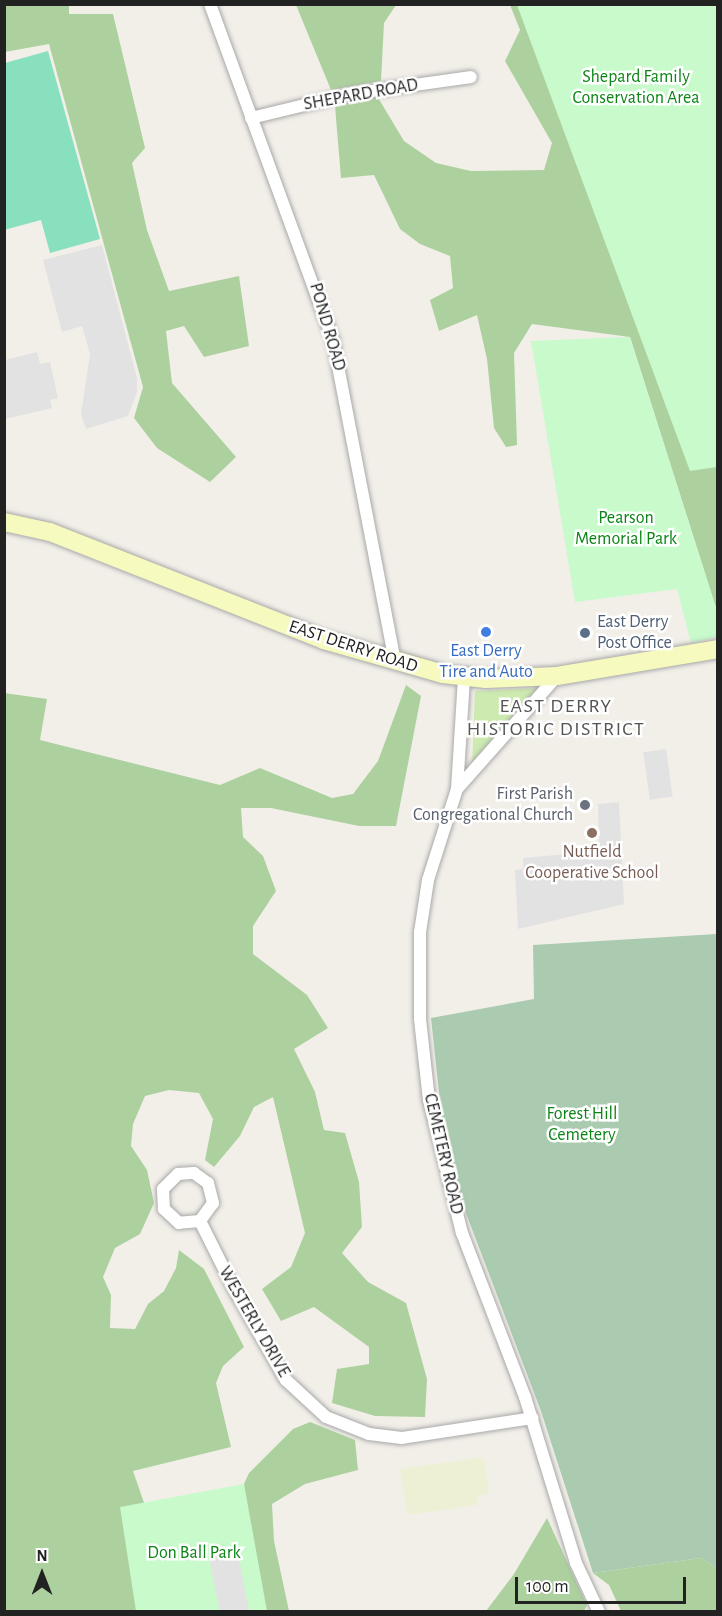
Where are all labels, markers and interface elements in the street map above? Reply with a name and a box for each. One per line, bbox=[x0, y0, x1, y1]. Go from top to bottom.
park label: Shepard Family Conservation Area bbox=[572, 67, 700, 110]
street label: SHEPARD ROAD bbox=[302, 74, 420, 116]
street label: POND ROAD bbox=[304, 280, 350, 374]
park label: Pearson Memorial Park bbox=[575, 508, 677, 550]
place label: East Derry Post Office bbox=[597, 612, 672, 654]
street label: EAST DERRY ROAD bbox=[286, 616, 420, 678]
marker: East Derry Tire and Auto bbox=[479, 625, 493, 639]
marker: East Derry Post Office bbox=[578, 626, 592, 640]
place label: East Derry Tire and Auto bbox=[439, 641, 533, 684]
district label: EAST DERRY HISTORIC DISTRICT bbox=[467, 695, 645, 742]
place label: First Parish Congregational Church bbox=[413, 784, 573, 826]
marker: First Parish Congregational Church bbox=[578, 798, 592, 812]
marker: Nutfield Cooperative School bbox=[585, 826, 599, 840]
place label: Nutfield Cooperative School bbox=[525, 842, 659, 884]
street label: CEMETERY ROAD bbox=[419, 1091, 467, 1217]
park label: Forest Hill Cemetery bbox=[547, 1104, 617, 1146]
street label: WESTERLY DRIVE bbox=[214, 1263, 294, 1381]
park label: Don Ball Park bbox=[147, 1542, 241, 1564]
north arrow bbox=[12, 1544, 72, 1604]
text: N bbox=[36, 1548, 48, 1564]
scale bar bbox=[518, 1565, 689, 1603]
text: 100 m bbox=[526, 1578, 569, 1596]

